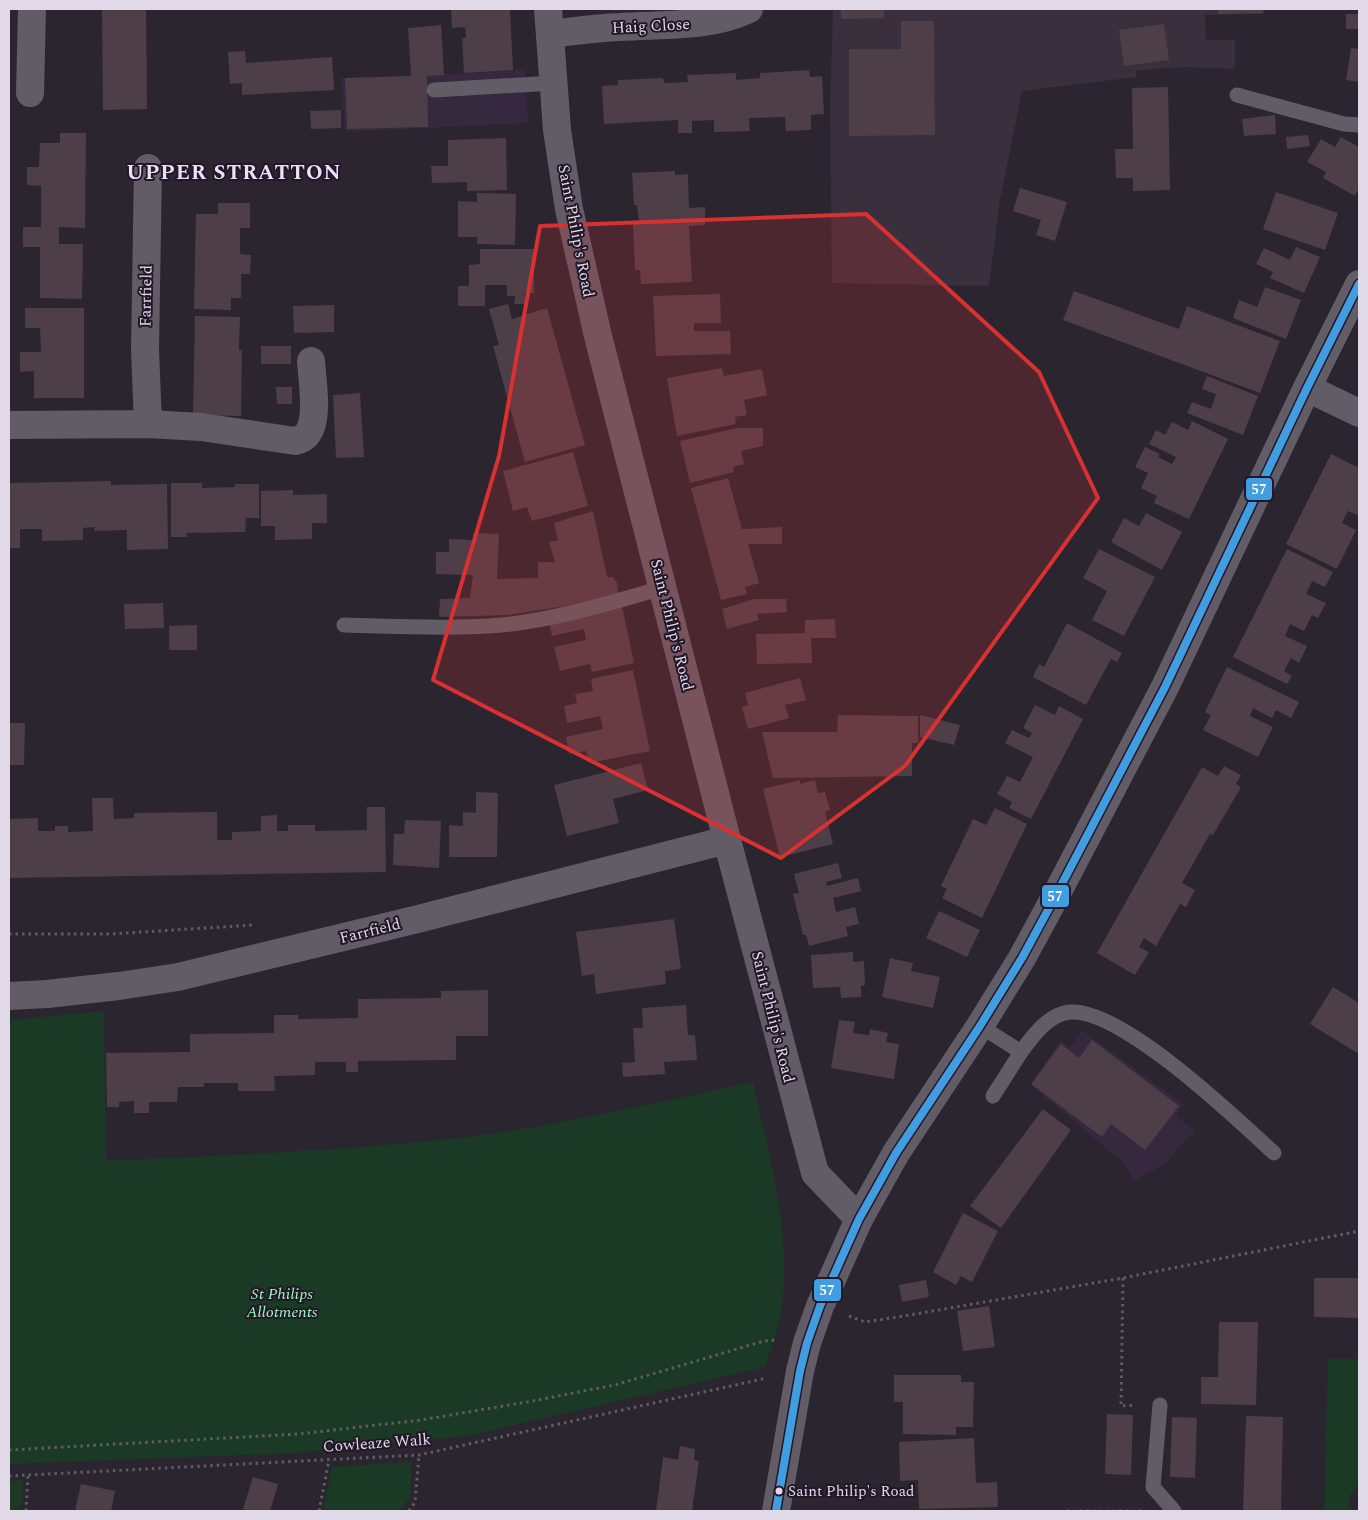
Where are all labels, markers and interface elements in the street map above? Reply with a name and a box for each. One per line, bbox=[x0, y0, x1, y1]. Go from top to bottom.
street label: Haig Close bbox=[611, 12, 691, 40]
district label: UPPER STRATTON bbox=[126, 157, 342, 189]
street label: Saint Philip's Road bbox=[551, 163, 601, 300]
street label: Farrfield bbox=[133, 265, 159, 327]
line badge: 57 bbox=[1245, 477, 1273, 501]
text: 57 bbox=[1251, 479, 1267, 500]
street label: Saint Philip's Road bbox=[644, 557, 700, 693]
line badge: 57 bbox=[1041, 884, 1070, 908]
text: 57 bbox=[1047, 886, 1063, 907]
street label: Farrfield bbox=[337, 912, 403, 950]
street label: Saint Philip's Road bbox=[745, 949, 801, 1085]
line badge: 57 bbox=[813, 1278, 842, 1302]
text: 57 bbox=[819, 1280, 835, 1301]
park label: St Philips Allotments bbox=[246, 1282, 318, 1324]
street label: Cowleaze Walk bbox=[322, 1427, 432, 1459]
place label: Saint Philip's Road bbox=[788, 1480, 914, 1503]
marker: Saint Philip's Road bbox=[774, 1486, 784, 1496]

